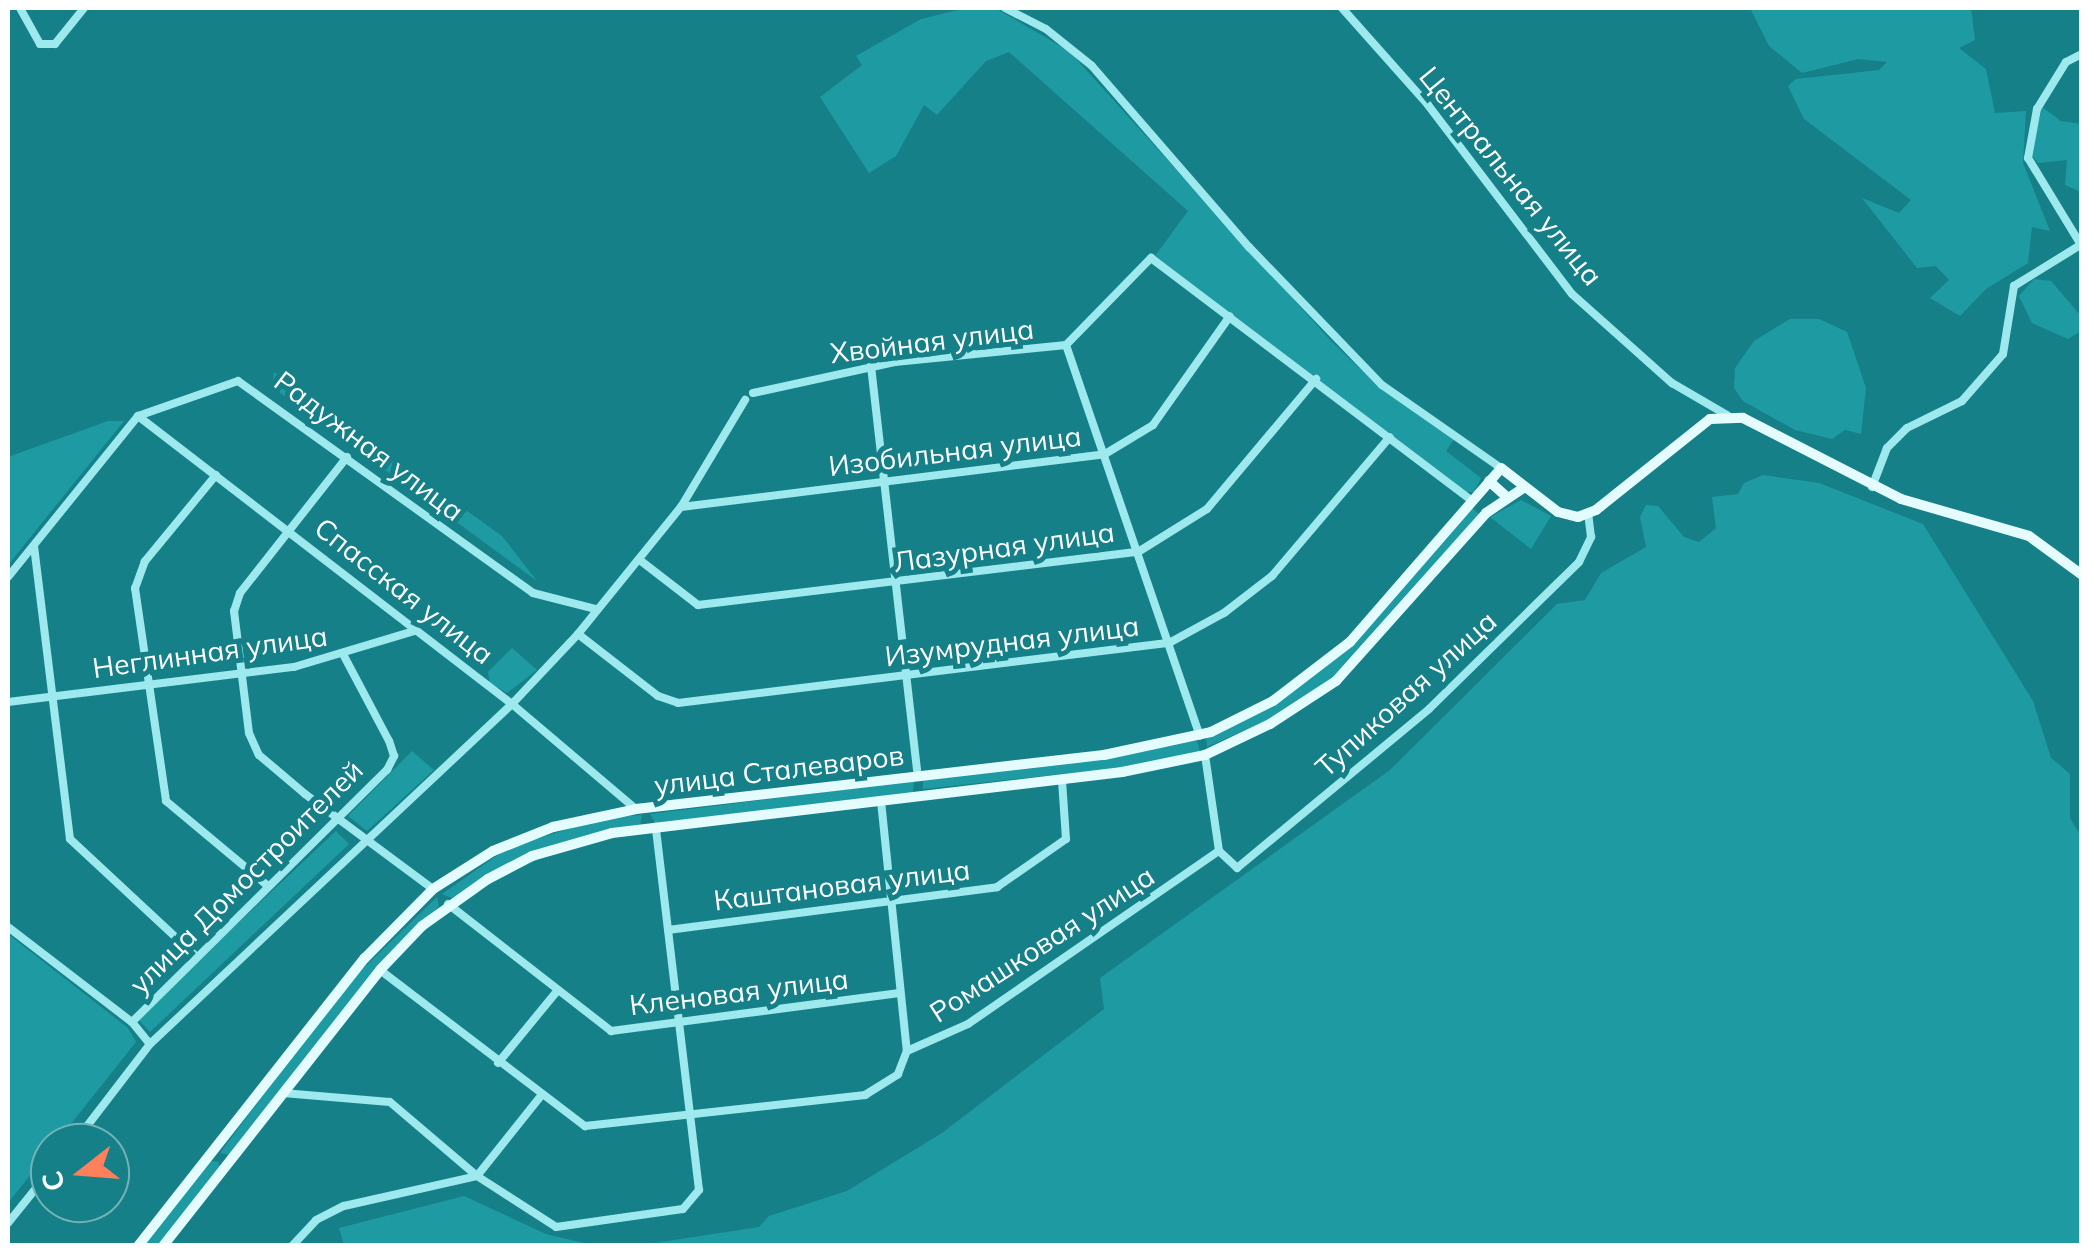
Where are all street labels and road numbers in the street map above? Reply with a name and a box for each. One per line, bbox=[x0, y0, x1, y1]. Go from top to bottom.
street label: Центральная улица bbox=[1412, 60, 1610, 292]
street label: Хвойная улица bbox=[828, 312, 1036, 370]
street label: Радужная улица bbox=[268, 364, 470, 528]
street label: Изобильная улица bbox=[827, 419, 1083, 483]
street label: Спасская улица bbox=[308, 511, 500, 671]
street label: Лазурная улица bbox=[891, 515, 1117, 579]
street label: Тупиковая улица bbox=[1309, 604, 1503, 784]
street label: Изумрудная улица bbox=[883, 609, 1141, 673]
street label: Неглинная улица bbox=[90, 619, 330, 685]
street label: улица Сталеваров bbox=[652, 738, 906, 802]
street label: улица Домостроителей bbox=[122, 753, 370, 1001]
street label: Каштановая улица bbox=[712, 853, 972, 917]
street label: Ромашковая улица bbox=[923, 859, 1161, 1029]
street label: Кленовая улица bbox=[628, 962, 850, 1022]

